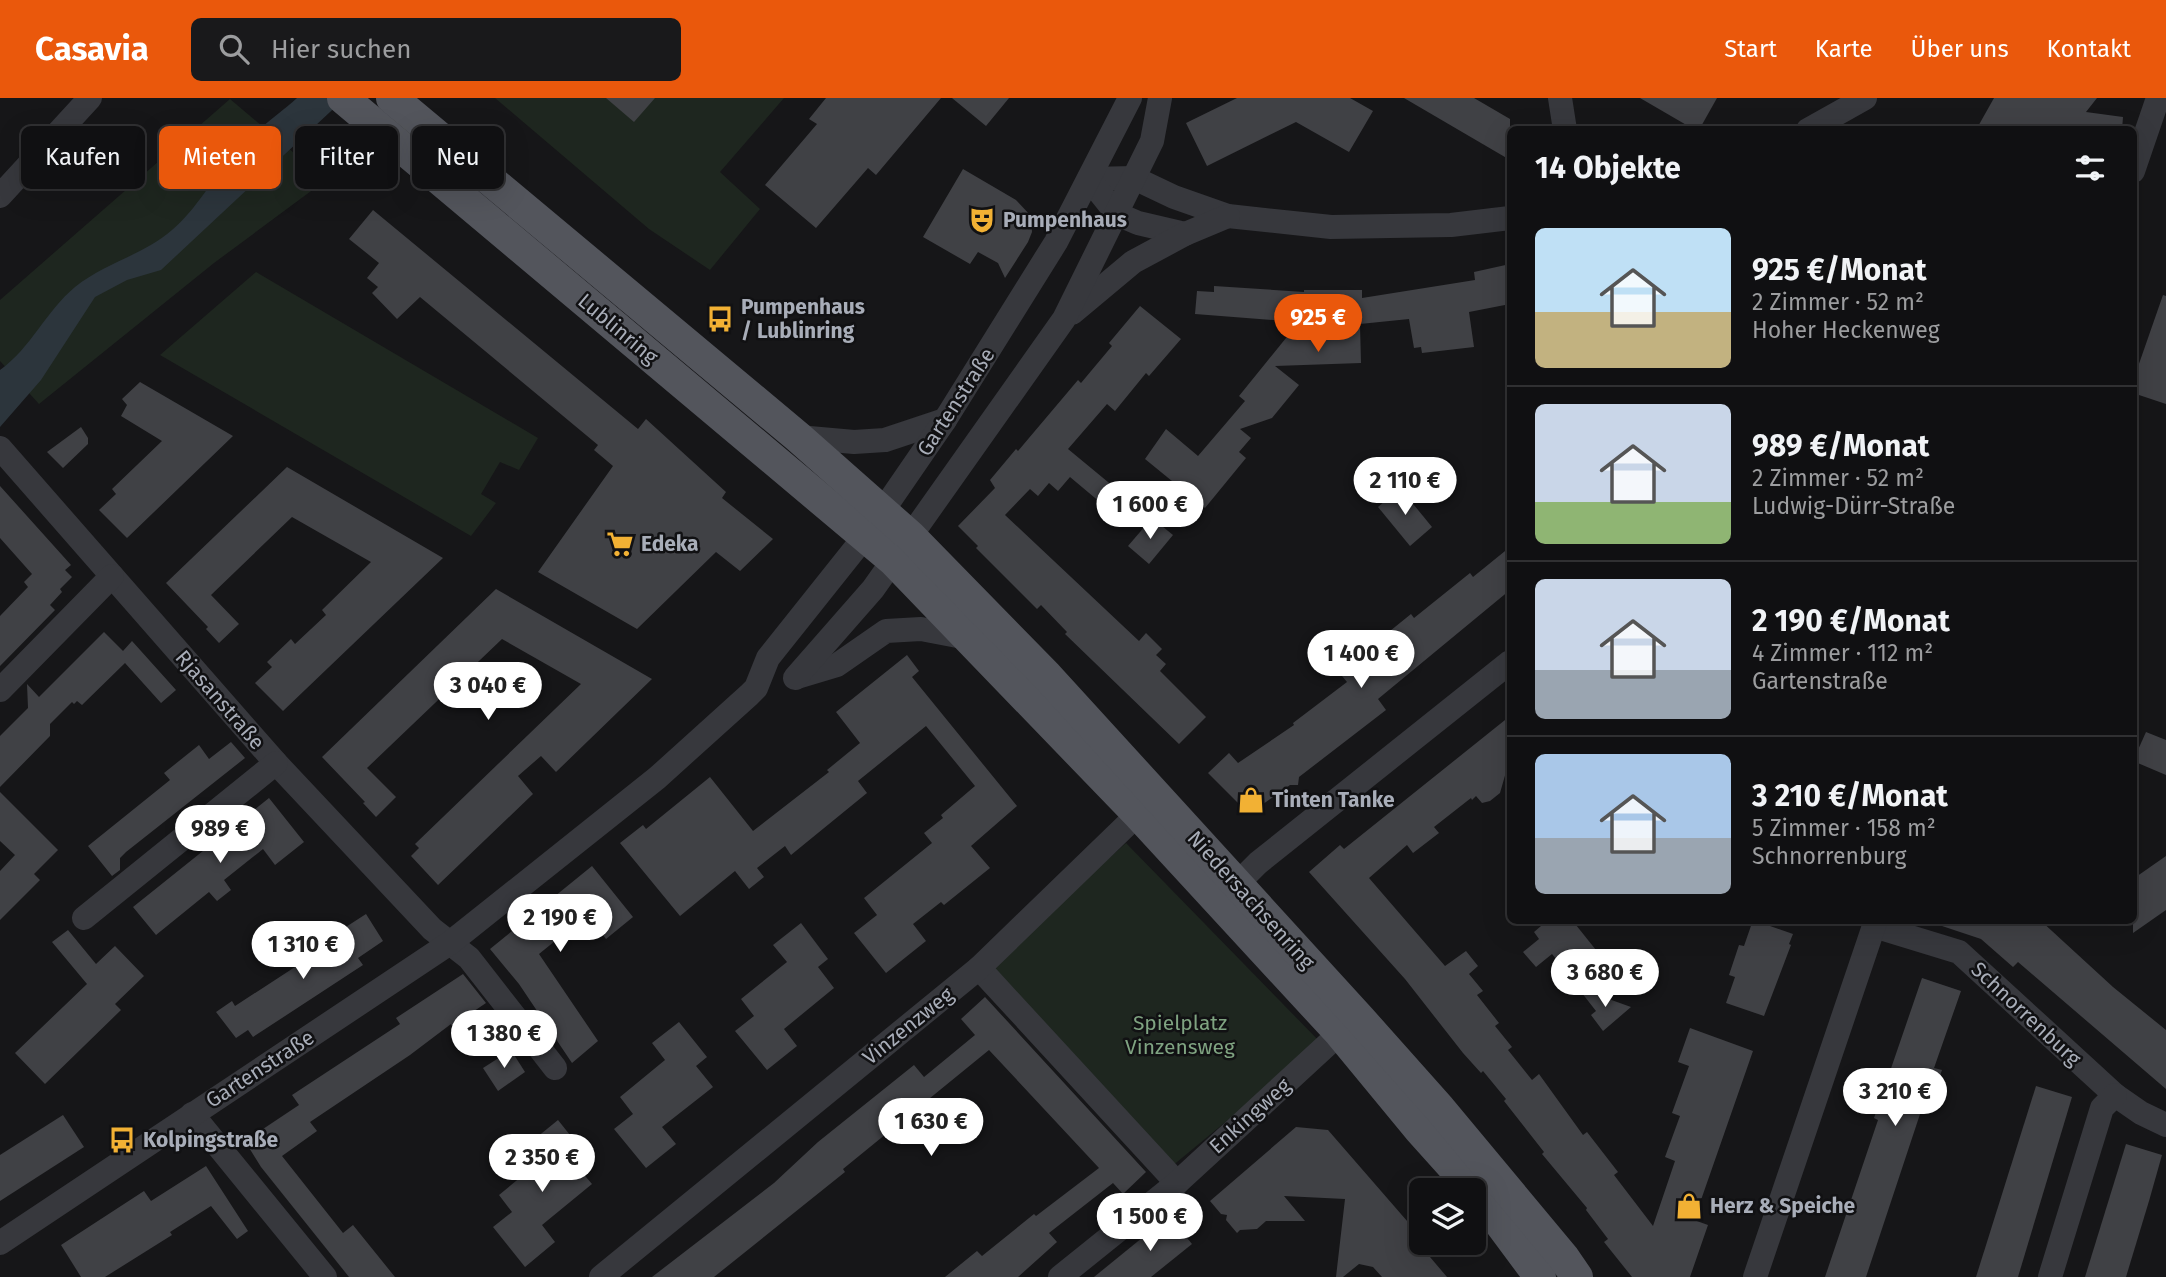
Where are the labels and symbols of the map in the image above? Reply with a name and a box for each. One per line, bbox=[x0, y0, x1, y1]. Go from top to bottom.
theatre icon: Pumpenhaus bbox=[967, 205, 997, 235]
place label: Pumpenhaus bbox=[1003, 207, 1127, 233]
street label: Lublinring bbox=[573, 288, 663, 370]
place label: Pumpenhaus / Lublinring bbox=[741, 294, 865, 344]
pin: 925 € bbox=[1269, 294, 1367, 354]
bus stop icon: Pumpenhaus / Lublinring bbox=[705, 304, 735, 334]
street label: Gartenstraße bbox=[911, 343, 1001, 461]
pin: 2 110 € bbox=[1340, 458, 1470, 517]
pin: 1 600 € bbox=[1085, 482, 1215, 541]
supermarket icon: Edeka bbox=[605, 529, 635, 559]
place label: Edeka bbox=[641, 531, 699, 557]
pin: 1 400 € bbox=[1296, 630, 1426, 690]
street label: Rjasanstraße bbox=[170, 645, 270, 755]
pin: 3 040 € bbox=[423, 662, 553, 722]
shop icon: Tinten Tanke bbox=[1236, 785, 1266, 815]
place label: Tinten Tanke bbox=[1272, 787, 1395, 813]
pin: 989 € bbox=[171, 806, 269, 865]
street label: Niedersachsenring bbox=[1182, 825, 1320, 975]
pin: 2 190 € bbox=[495, 894, 625, 954]
pin: 1 310 € bbox=[238, 922, 368, 981]
pin: 3 680 € bbox=[1540, 950, 1670, 1009]
street label: Schnorrenburg bbox=[1966, 956, 2087, 1072]
street label: Vinzenzweg bbox=[857, 981, 959, 1070]
pin: 1 380 € bbox=[439, 1010, 569, 1070]
park label: Spielplatz Vinzensweg bbox=[1125, 1010, 1235, 1060]
street label: Gartenstraße bbox=[201, 1024, 319, 1114]
pin: 3 210 € bbox=[1830, 1068, 1960, 1128]
street label: Enkingweg bbox=[1204, 1073, 1296, 1159]
pin: 1 630 € bbox=[866, 1098, 996, 1158]
bus stop icon: Kolpingstraße bbox=[107, 1125, 137, 1155]
place label: Kolpingstraße bbox=[143, 1127, 279, 1153]
pin: 2 350 € bbox=[477, 1134, 607, 1194]
shop icon: Herz & Speiche bbox=[1674, 1191, 1704, 1221]
place label: Herz & Speiche bbox=[1710, 1193, 1856, 1219]
pin: 1 500 € bbox=[1085, 1194, 1215, 1253]

